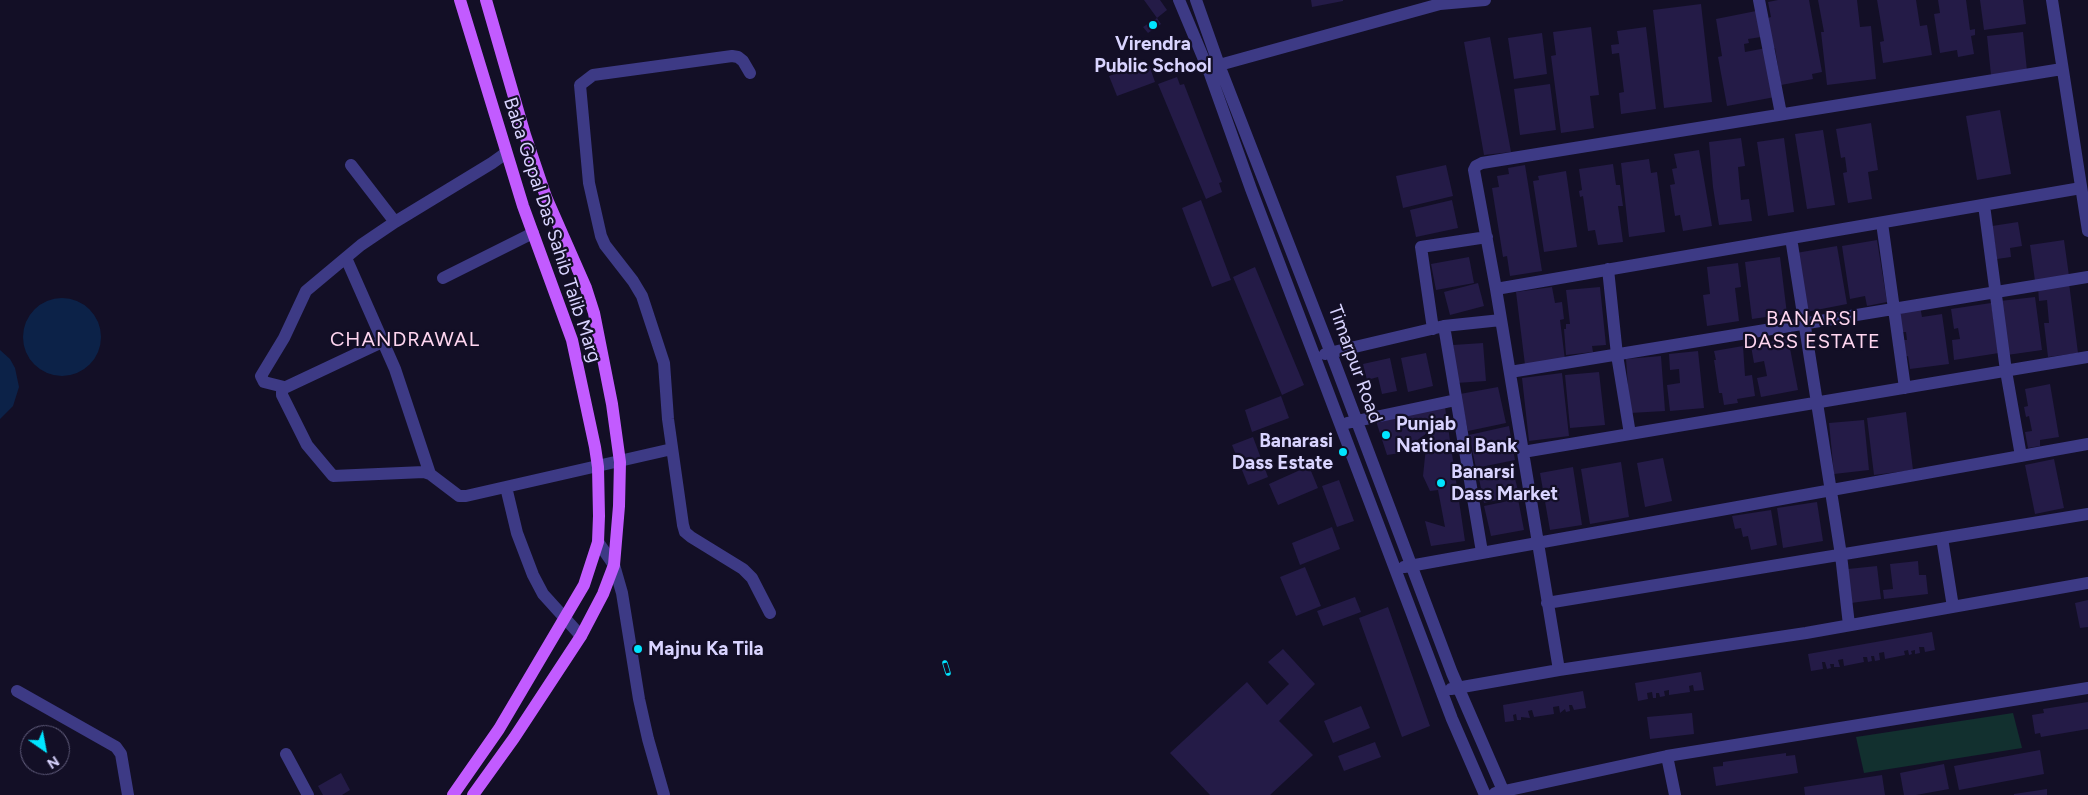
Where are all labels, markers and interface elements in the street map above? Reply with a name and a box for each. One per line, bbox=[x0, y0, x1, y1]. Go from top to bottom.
marker: Virendra Public School bbox=[1147, 19, 1159, 31]
place label: Virendra Public School bbox=[1094, 33, 1212, 77]
street label: Baba Gopal Das Sahib Talib Marg bbox=[498, 95, 606, 365]
street label: Timarpur Road bbox=[1323, 302, 1387, 426]
district label: BANARSI DASS ESTATE bbox=[1742, 307, 1882, 354]
district label: CHANDRAWAL bbox=[329, 328, 481, 352]
place label: Punjab National Bank bbox=[1396, 413, 1517, 457]
marker: Punjab National Bank bbox=[1380, 429, 1392, 441]
place label: Banarasi Dass Estate bbox=[1232, 430, 1333, 474]
marker: Banarasi Dass Estate bbox=[1337, 446, 1349, 458]
place label: Banarsi Dass Market bbox=[1451, 461, 1558, 505]
marker: Banarsi Dass Market bbox=[1435, 477, 1447, 489]
place label: Majnu Ka Tila bbox=[648, 638, 764, 660]
marker: Majnu Ka Tila bbox=[632, 643, 644, 655]
north arrow bbox=[20, 725, 70, 775]
text: N bbox=[44, 752, 62, 772]

